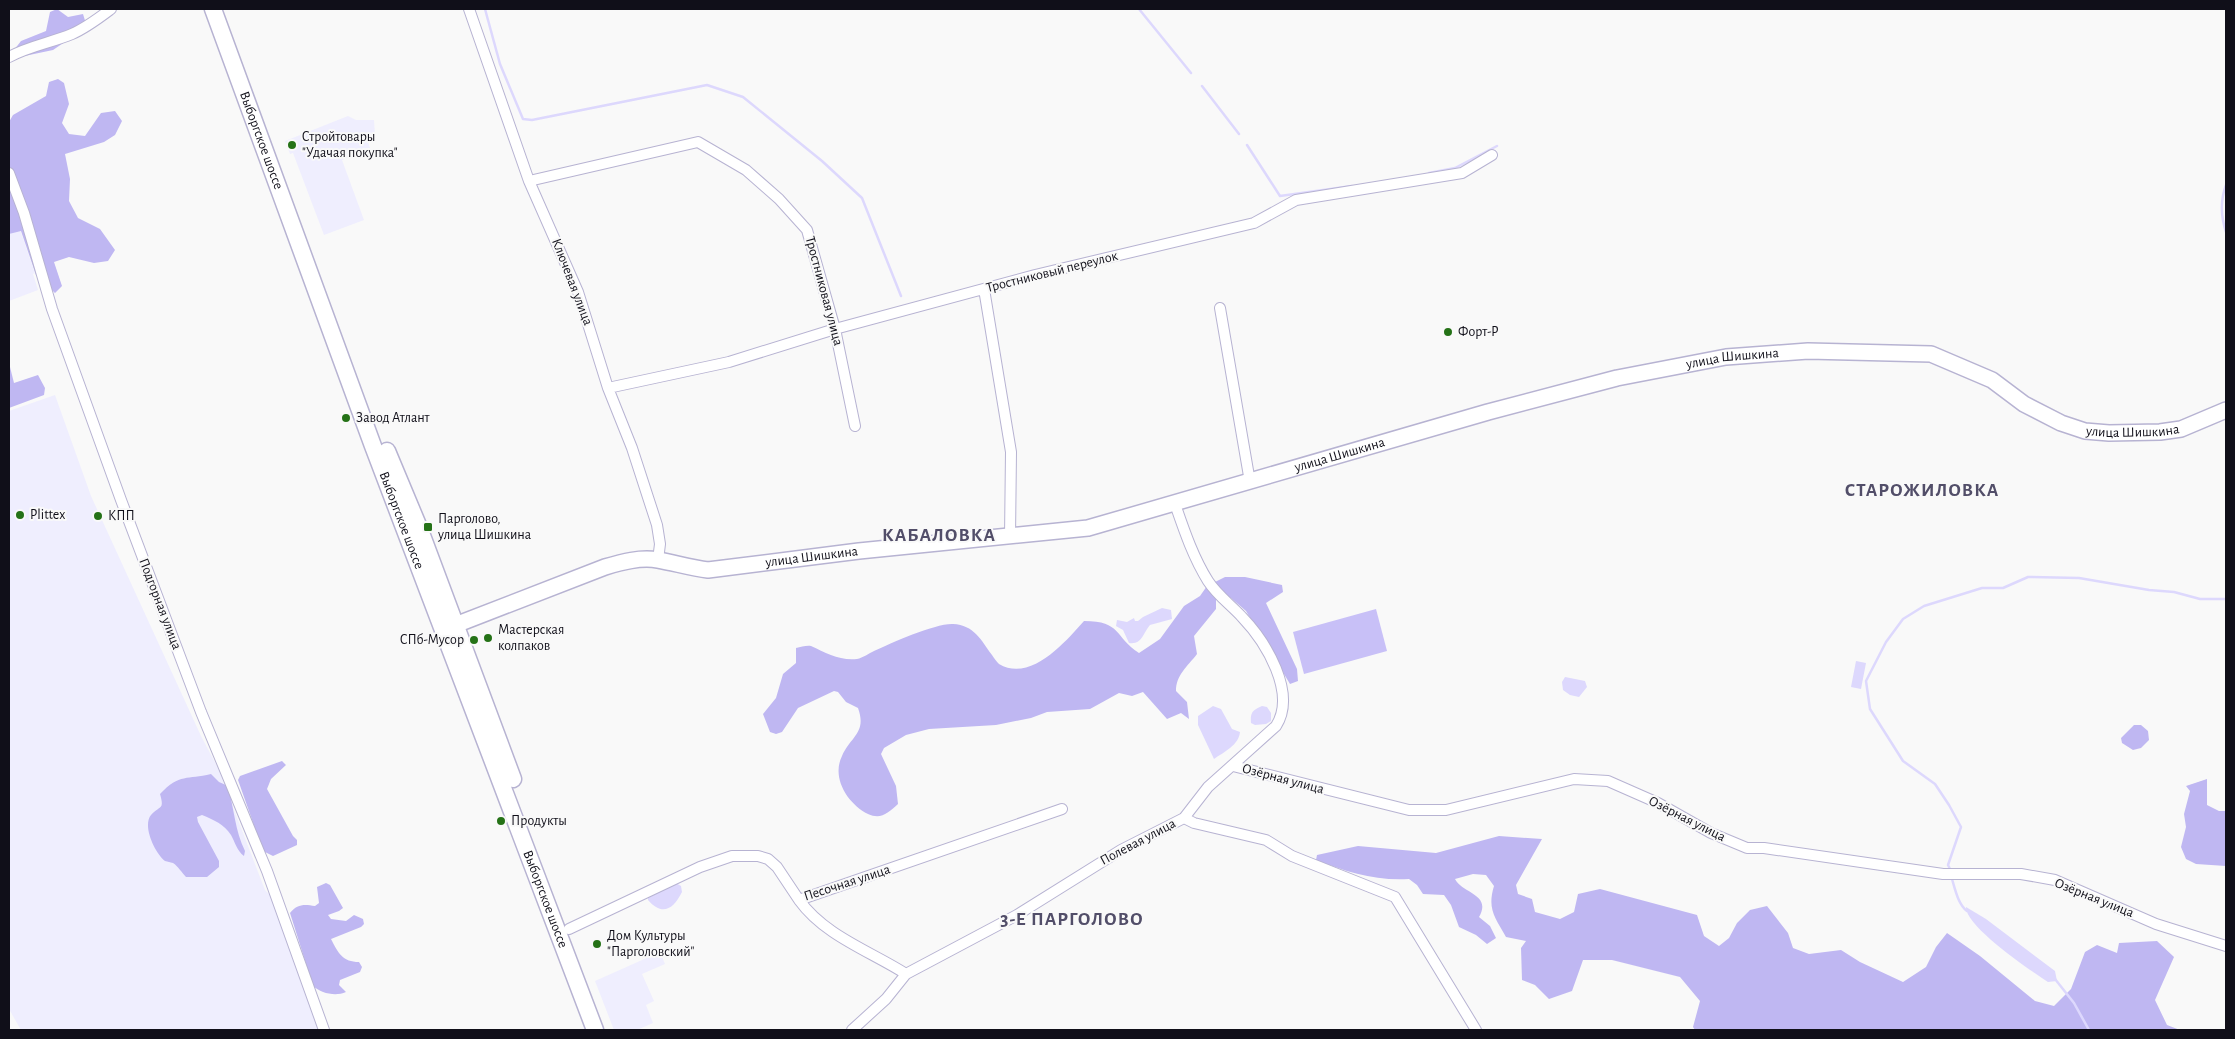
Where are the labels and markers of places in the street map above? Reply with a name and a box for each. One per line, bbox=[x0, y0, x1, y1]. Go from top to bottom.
place label: Cтройтовары "Удачая покупка" bbox=[302, 130, 398, 160]
marker: Cтройтовары "Удачая покупка" bbox=[286, 139, 298, 151]
place label: Форт-Р bbox=[1458, 325, 1499, 339]
marker: Форт-Р bbox=[1442, 326, 1454, 338]
place label: Завод Атлант bbox=[356, 411, 431, 425]
marker: Завод Атлант bbox=[340, 412, 352, 424]
place label: Plittex bbox=[30, 508, 65, 522]
marker: Plittex bbox=[14, 509, 26, 521]
place label: КПП bbox=[108, 509, 135, 523]
marker: КПП bbox=[92, 510, 104, 522]
place label: Парголово, улица Шишкина bbox=[437, 512, 532, 542]
marker: Парголово, улица Шишкина bbox=[422, 521, 434, 533]
place label: Мастерская колпаков bbox=[498, 623, 564, 653]
marker: Мастерская колпаков bbox=[482, 632, 494, 644]
place label: СПб-Мусор bbox=[400, 633, 464, 647]
marker: СПб-Мусор bbox=[468, 634, 480, 646]
place label: Продукты bbox=[511, 814, 567, 828]
marker: Продукты bbox=[495, 815, 507, 827]
place label: Дом Культуры "Парголовский" bbox=[607, 929, 694, 959]
marker: Дом Культуры "Парголовский" bbox=[591, 938, 603, 950]

